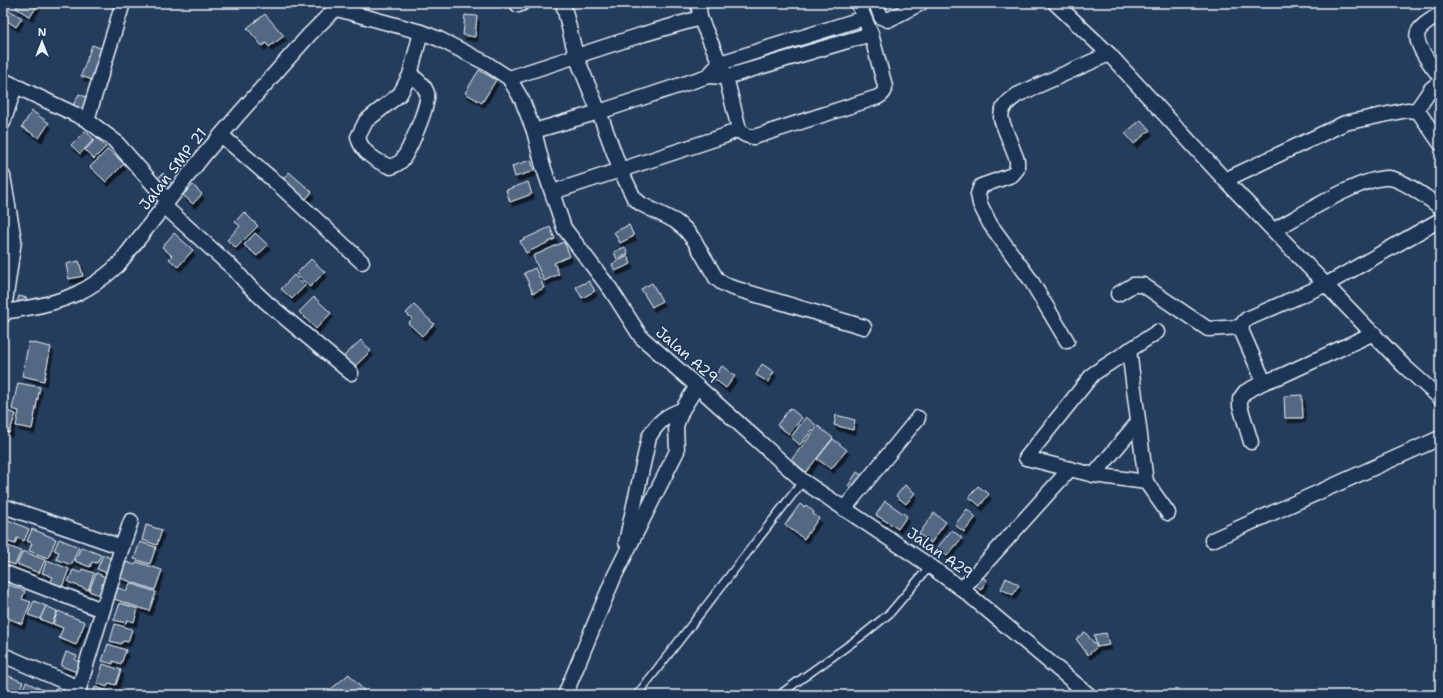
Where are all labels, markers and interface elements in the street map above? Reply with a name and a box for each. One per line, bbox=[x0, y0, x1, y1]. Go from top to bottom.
north arrow bbox=[22, 22, 62, 62]
text: N bbox=[38, 25, 47, 40]
street label: Jalan SMP 21 bbox=[135, 124, 211, 214]
street label: Jalan A29 bbox=[652, 322, 722, 388]
street label: Jalan A29 bbox=[903, 523, 977, 583]

